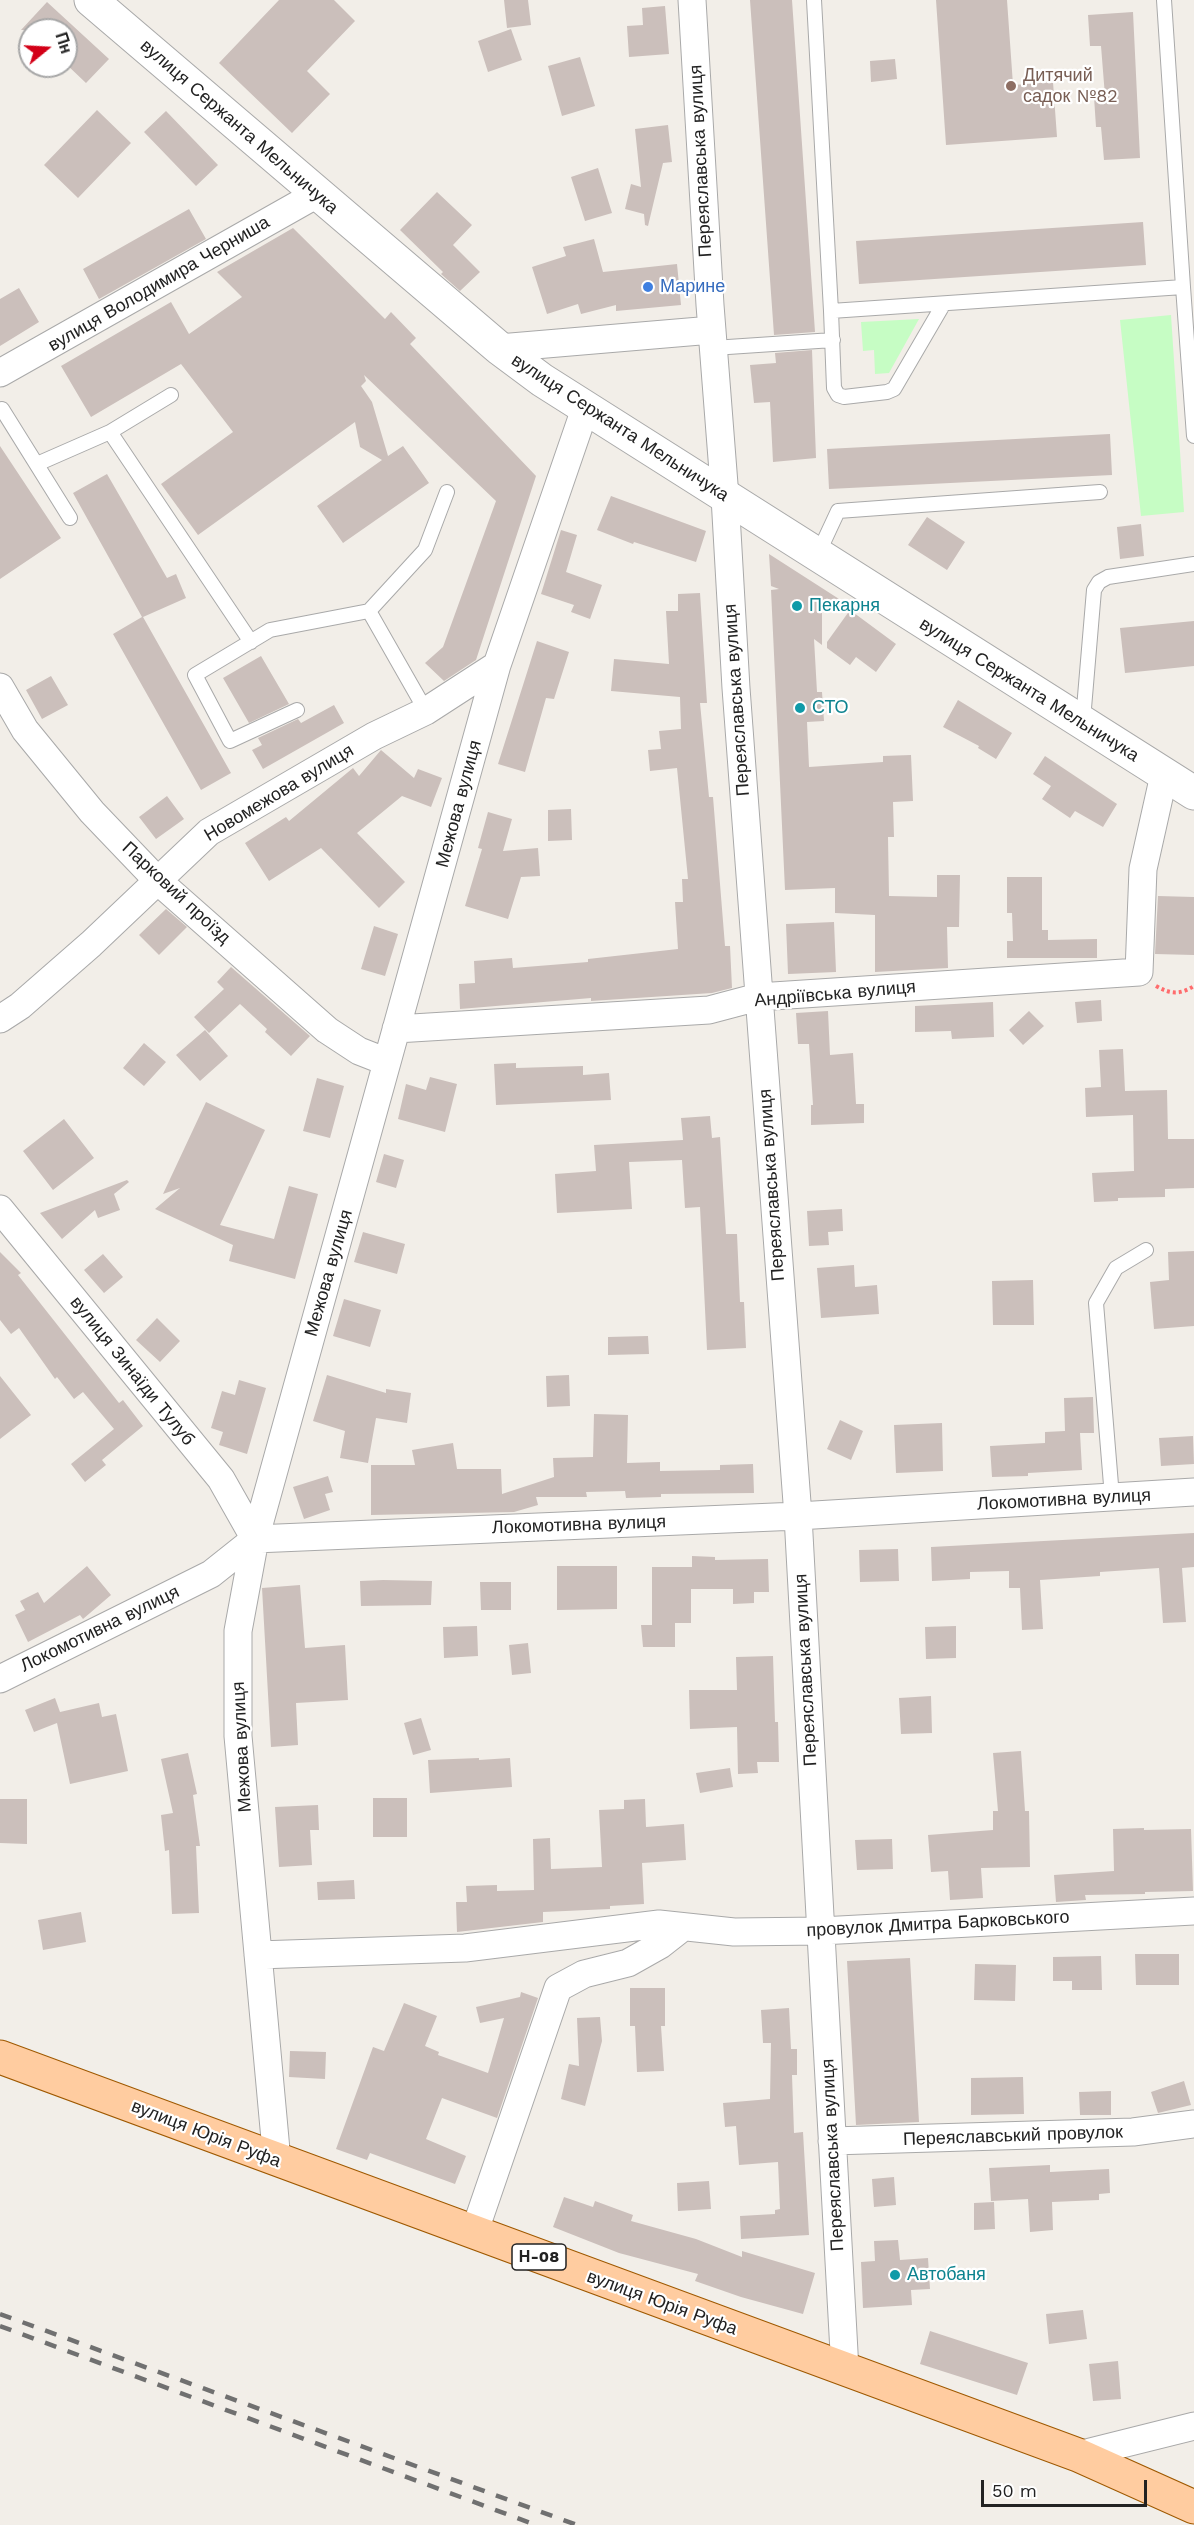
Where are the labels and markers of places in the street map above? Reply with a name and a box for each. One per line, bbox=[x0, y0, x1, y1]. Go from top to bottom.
place label: Дитячий садок №82 bbox=[1023, 65, 1118, 107]
marker: Дитячий садок №82 bbox=[1004, 79, 1018, 93]
place label: Марине bbox=[660, 276, 725, 298]
marker: Марине bbox=[641, 280, 655, 294]
place label: Пекарня bbox=[809, 595, 880, 617]
marker: Пекарня bbox=[790, 599, 804, 613]
place label: СТО bbox=[812, 697, 849, 719]
marker: СТО bbox=[793, 701, 807, 715]
place label: Автобаня bbox=[907, 2264, 986, 2286]
marker: Автобаня bbox=[888, 2268, 902, 2282]

